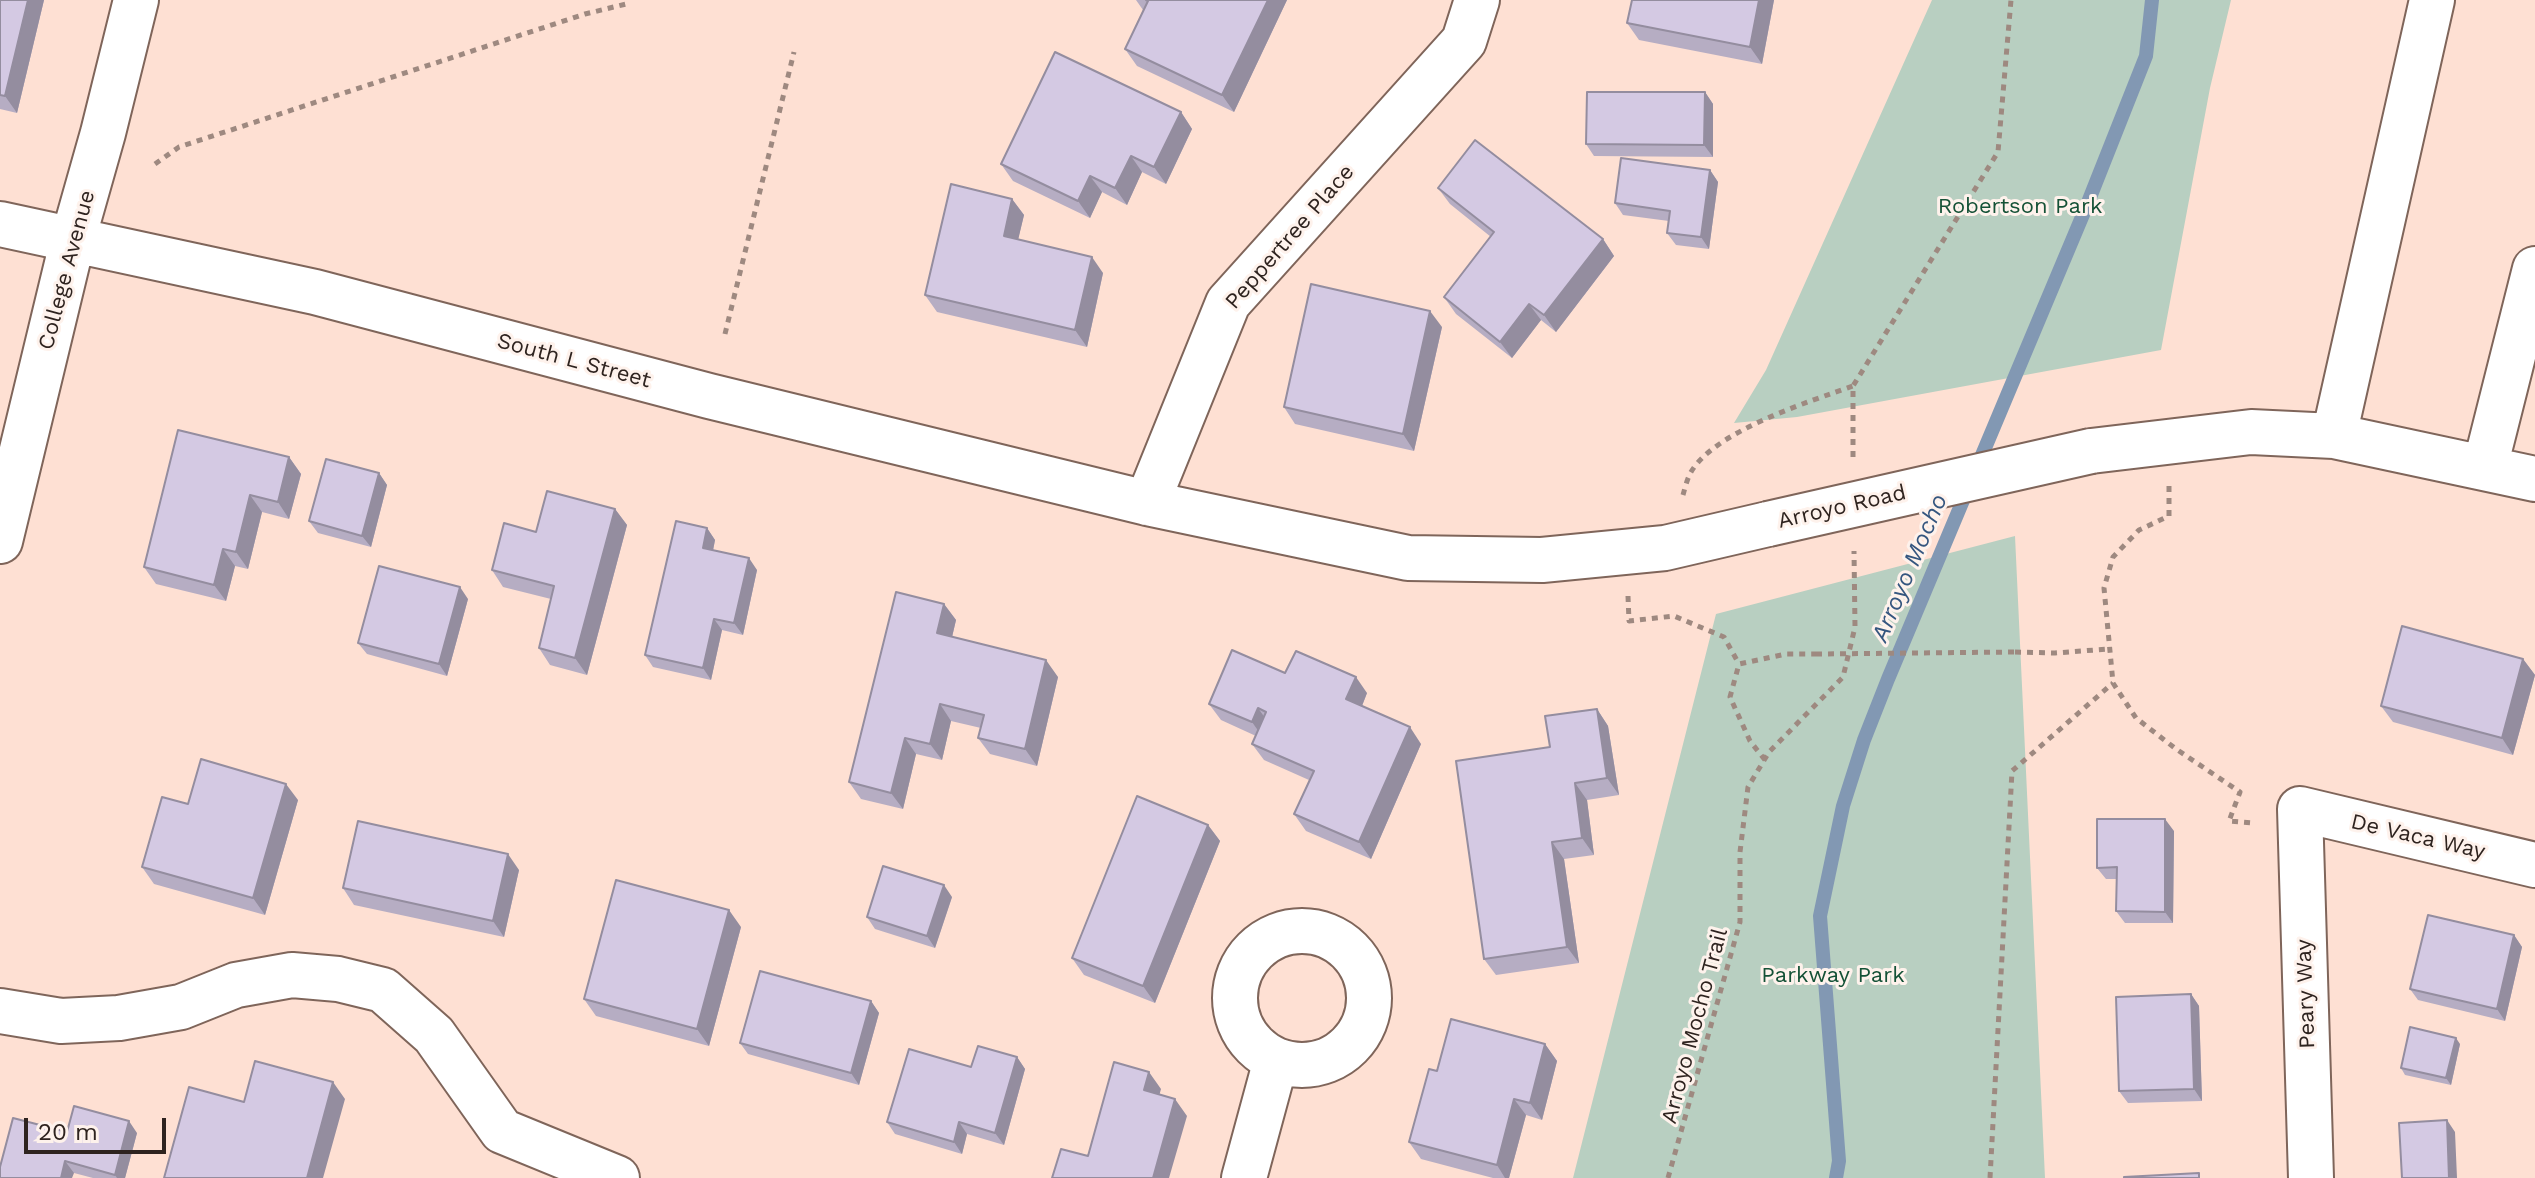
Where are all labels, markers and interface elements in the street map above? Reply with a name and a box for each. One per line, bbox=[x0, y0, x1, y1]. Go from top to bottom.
street label: Peppertree Place bbox=[1220, 159, 1360, 315]
street label: College Avenue bbox=[33, 187, 101, 353]
park label: Robertson Park bbox=[1938, 194, 2102, 220]
street label: South L Street bbox=[494, 328, 654, 394]
street label: Arroyo Road bbox=[1775, 479, 1909, 535]
water label: Arroyo Mocho bbox=[1866, 490, 1954, 646]
street label: De Vaca Way bbox=[2348, 809, 2488, 865]
street label: Arroyo Mocho Trail bbox=[1656, 926, 1734, 1126]
street label: Peary Way bbox=[2291, 939, 2321, 1049]
park label: Parkway Park bbox=[1761, 963, 1905, 989]
scale bar bbox=[28, 1102, 170, 1152]
text: 20 m bbox=[38, 1118, 98, 1146]

